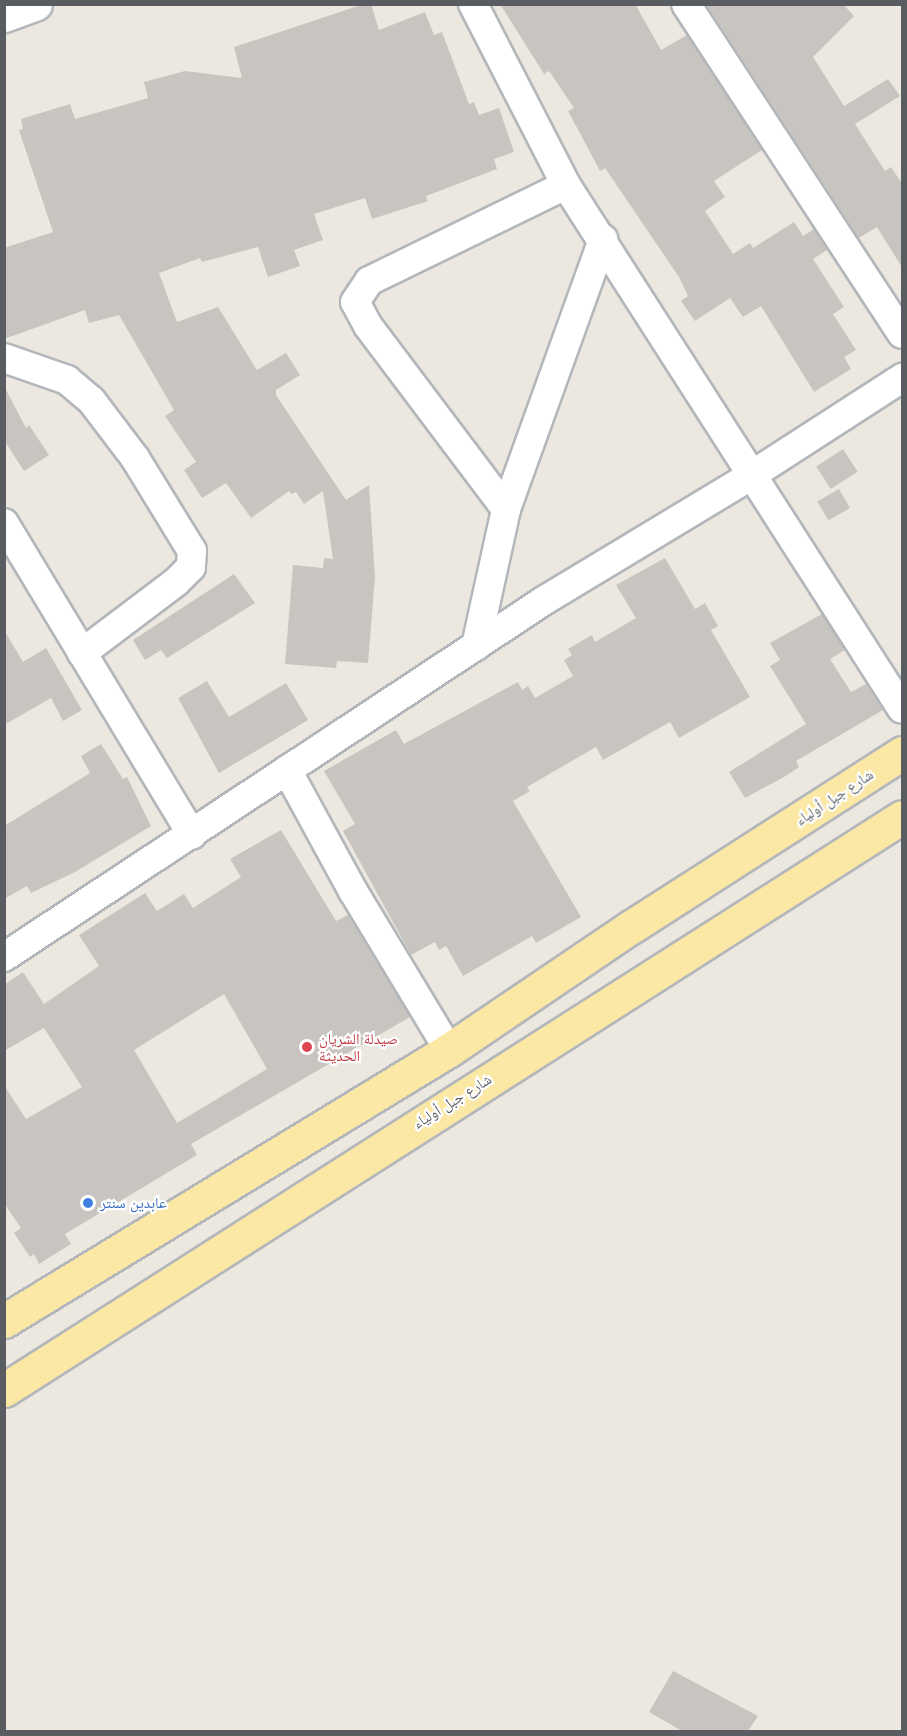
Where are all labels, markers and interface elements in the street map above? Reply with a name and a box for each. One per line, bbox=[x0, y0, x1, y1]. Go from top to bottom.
street label: شارع جبل أولياء bbox=[792, 765, 876, 829]
place label: صيدلة الشريان الحديثة bbox=[319, 1029, 398, 1064]
marker: صيدلة الشريان الحديثة bbox=[300, 1040, 314, 1054]
street label: شارع جبل أولياء bbox=[409, 1070, 495, 1132]
place label: عابدين سنتر bbox=[100, 1194, 166, 1212]
marker: عابدين سنتر bbox=[81, 1196, 95, 1210]

